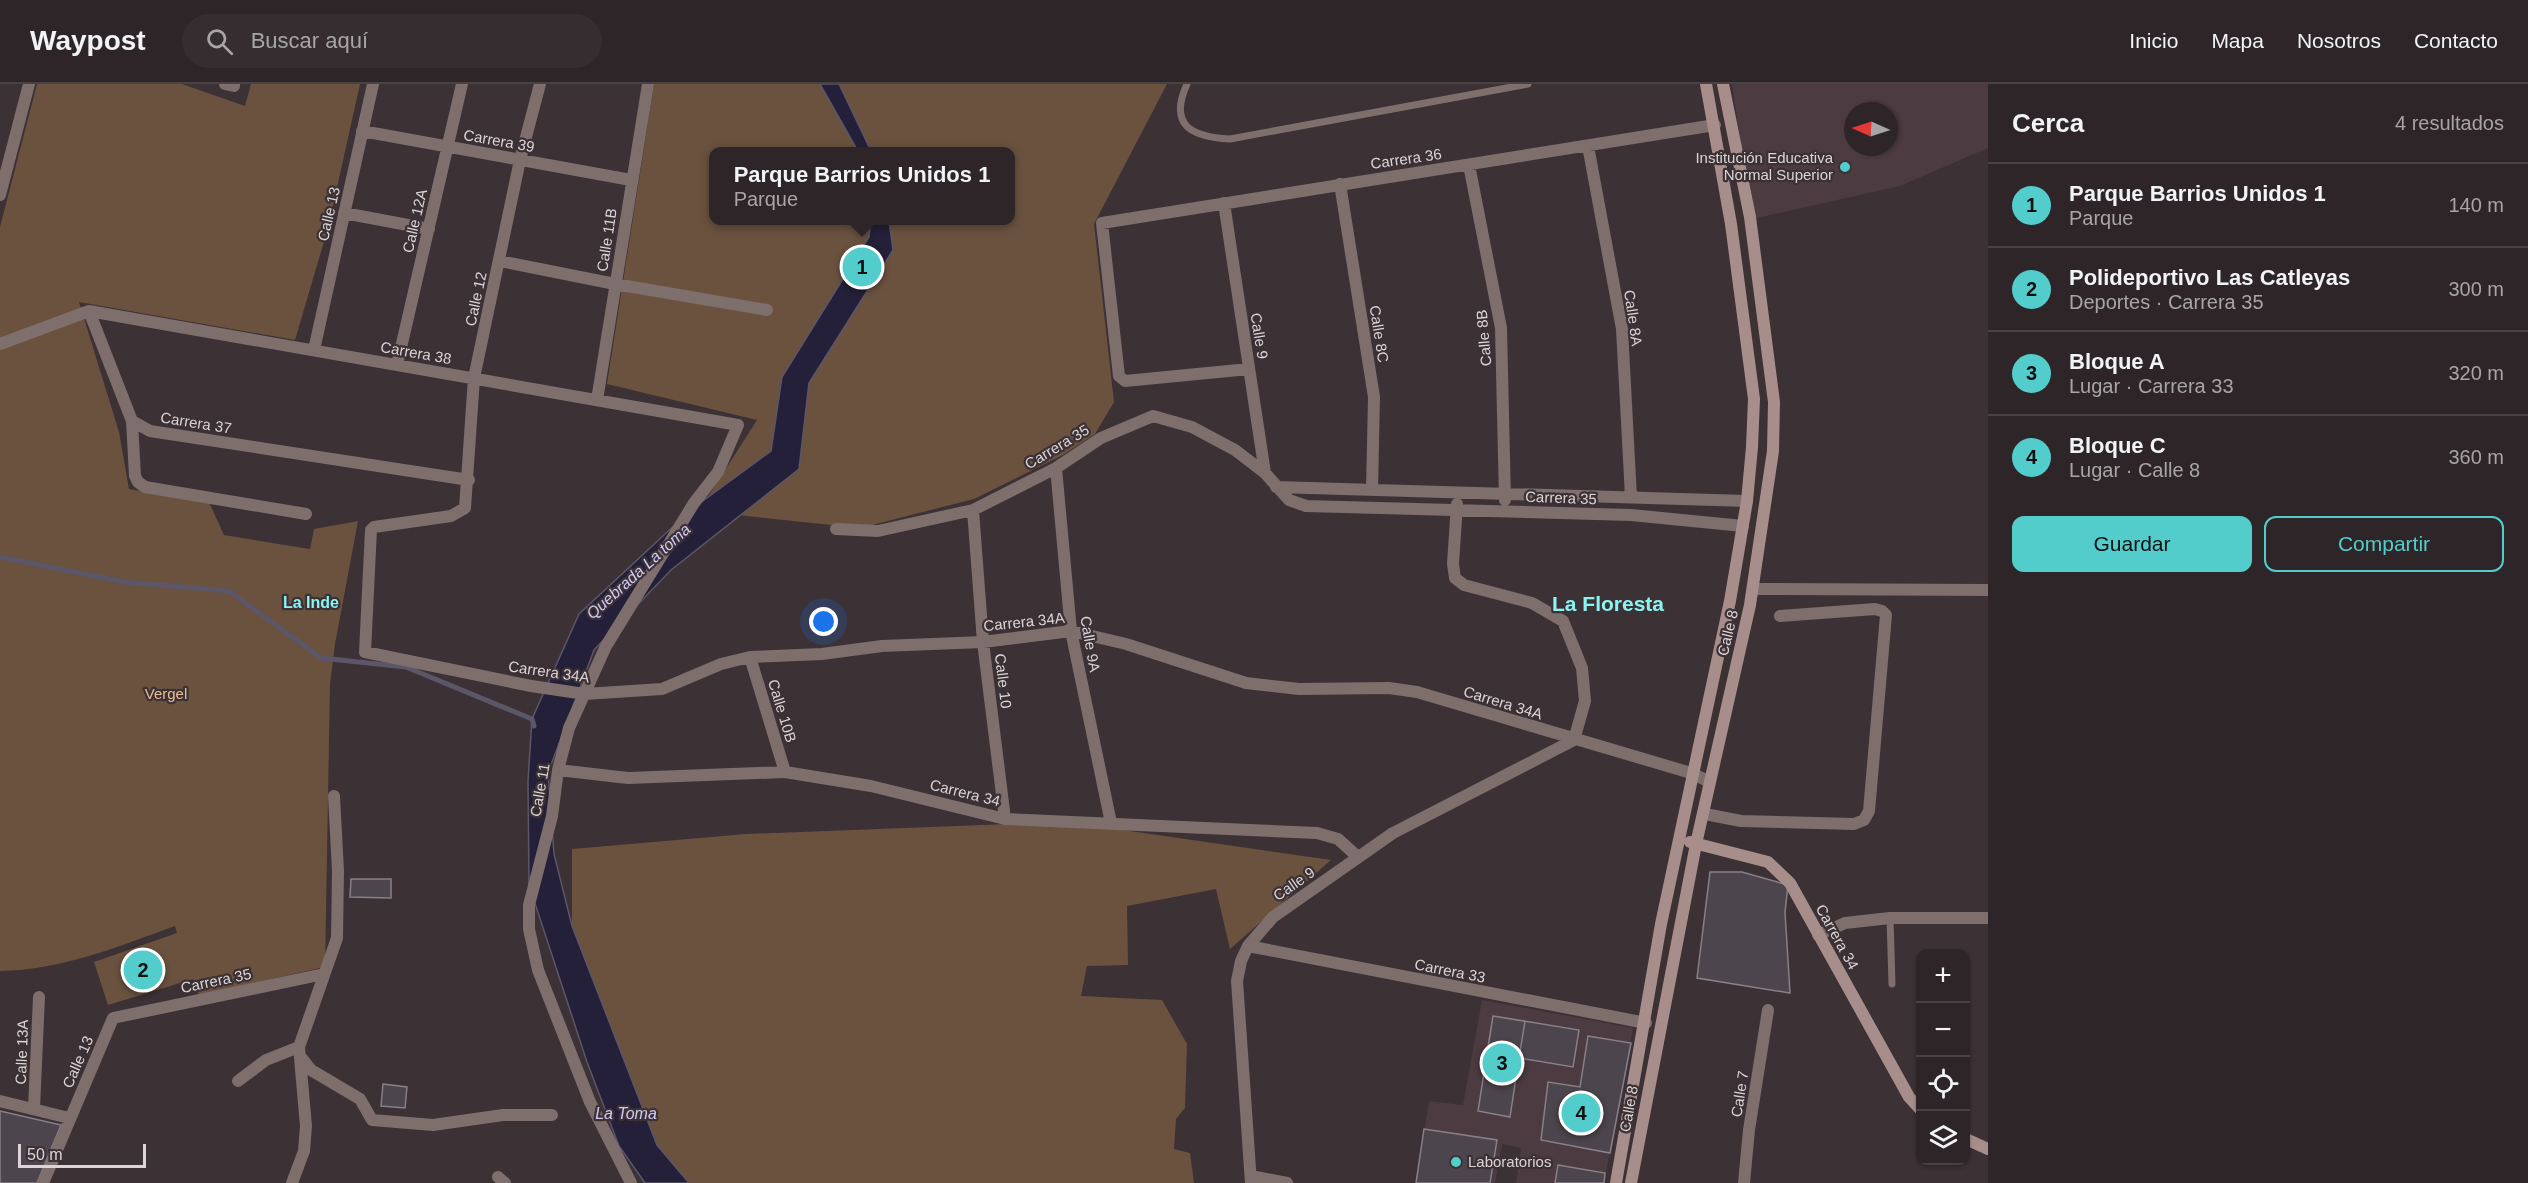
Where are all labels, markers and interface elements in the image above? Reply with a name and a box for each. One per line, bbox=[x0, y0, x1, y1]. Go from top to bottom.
search box bbox=[182, 14, 602, 68]
text: Waypost bbox=[30, 25, 146, 56]
icon: search bbox=[203, 25, 236, 58]
text: Buscar aquí bbox=[251, 28, 368, 53]
text: Inicio bbox=[2129, 29, 2178, 52]
text: Mapa bbox=[2211, 29, 2264, 52]
text: Nosotros bbox=[2297, 29, 2381, 52]
text: Contacto bbox=[2414, 29, 2498, 52]
north arrow bbox=[1844, 102, 1898, 156]
text: Cerca bbox=[2012, 108, 2084, 138]
text: 4 resultados bbox=[2395, 112, 2504, 134]
street label: Carrera 39 bbox=[462, 126, 536, 155]
street label: Carrera 36 bbox=[1369, 145, 1443, 172]
popup bbox=[709, 147, 1015, 225]
place label: Institución Educativa Normal Superior bbox=[1695, 149, 1834, 183]
marker: Institución Educativa Normal Superior bbox=[1838, 160, 1852, 174]
text: Parque Barrios Unidos 1 bbox=[734, 162, 990, 187]
text: Parque Barrios Unidos 1 bbox=[2069, 181, 2326, 206]
street label: Calle 13 bbox=[314, 185, 343, 243]
street label: Calle 12A bbox=[399, 187, 430, 254]
text: Parque bbox=[734, 188, 798, 210]
text: 1 bbox=[2026, 194, 2037, 216]
text: 140 m bbox=[2448, 194, 2504, 216]
street label: Calle 11B bbox=[593, 207, 620, 273]
text: Parque bbox=[2069, 207, 2134, 229]
pin: 1 bbox=[842, 244, 882, 290]
text: Polideportivo Las Catleyas bbox=[2069, 265, 2350, 290]
street label: Calle 12 bbox=[461, 270, 490, 328]
text: 2 bbox=[2026, 278, 2037, 300]
text: 300 m bbox=[2448, 278, 2504, 300]
street label: Calle 8A bbox=[1621, 289, 1646, 347]
text: Deportes · Carrera 35 bbox=[2069, 291, 2264, 313]
street label: Calle 8C bbox=[1367, 304, 1392, 364]
street label: Calle 8B bbox=[1473, 309, 1494, 367]
street label: Calle 9 bbox=[1247, 312, 1272, 360]
street label: Carrera 38 bbox=[379, 338, 453, 367]
text: Bloque A bbox=[2069, 349, 2165, 374]
text: 3 bbox=[2026, 362, 2037, 384]
text: 320 m bbox=[2448, 362, 2504, 384]
text: Lugar · Carrera 33 bbox=[2069, 375, 2234, 397]
street label: Carrera 37 bbox=[159, 409, 233, 437]
street label: Carrera 35 bbox=[1022, 421, 1092, 472]
text: Bloque C bbox=[2069, 433, 2166, 458]
text: 4 bbox=[2026, 446, 2037, 468]
text: 360 m bbox=[2448, 446, 2504, 468]
text: Lugar · Calle 8 bbox=[2069, 459, 2200, 481]
street label: Carrera 35 bbox=[1525, 488, 1597, 507]
button: Guardar bbox=[2012, 516, 2252, 572]
button: Compartir bbox=[2264, 516, 2504, 572]
water label: Quebrada La toma bbox=[583, 520, 694, 622]
district label: La Floresta bbox=[1552, 592, 1664, 615]
district label: La Inde bbox=[283, 594, 339, 611]
your location bbox=[809, 607, 838, 636]
street label: Calle 8 bbox=[1714, 608, 1741, 658]
street label: Carrera 34A bbox=[982, 609, 1065, 634]
street label: Calle 9A bbox=[1077, 615, 1104, 673]
street label: Calle 10 bbox=[992, 653, 1015, 709]
street label: Carrera 34A bbox=[507, 657, 591, 686]
street label: Calle 10B bbox=[765, 677, 800, 744]
street label: Carrera 34A bbox=[1462, 682, 1545, 723]
park label: Vergel bbox=[145, 685, 187, 702]
street label: Calle 11 bbox=[526, 762, 553, 818]
street label: Carrera 34 bbox=[928, 776, 1002, 809]
street label: Calle 9 bbox=[1270, 863, 1318, 904]
street label: Carrera 34 bbox=[1813, 901, 1862, 972]
pin: 2 bbox=[124, 948, 162, 992]
map controls bbox=[1916, 949, 1970, 1165]
button: + bbox=[1916, 949, 1970, 1003]
street label: Carrera 33 bbox=[1413, 955, 1487, 986]
street label: Carrera 35 bbox=[179, 965, 253, 996]
button: − bbox=[1916, 1003, 1970, 1057]
street label: Calle 13A bbox=[12, 1019, 31, 1085]
street label: Calle 13 bbox=[59, 1033, 97, 1090]
pin: 3 bbox=[1482, 1040, 1522, 1086]
button: locate bbox=[1916, 1057, 1970, 1111]
street label: Calle 7 bbox=[1727, 1070, 1752, 1118]
street label: Calle 8 bbox=[1616, 1084, 1641, 1133]
pin: 4 bbox=[1562, 1090, 1600, 1136]
water label: La Toma bbox=[595, 1105, 657, 1122]
button: layers bbox=[1916, 1111, 1970, 1165]
scale bar bbox=[18, 1141, 146, 1168]
text: 50 m bbox=[27, 1146, 63, 1163]
place label: Laboratorios bbox=[1468, 1153, 1551, 1170]
marker: Laboratorios bbox=[1449, 1155, 1463, 1169]

